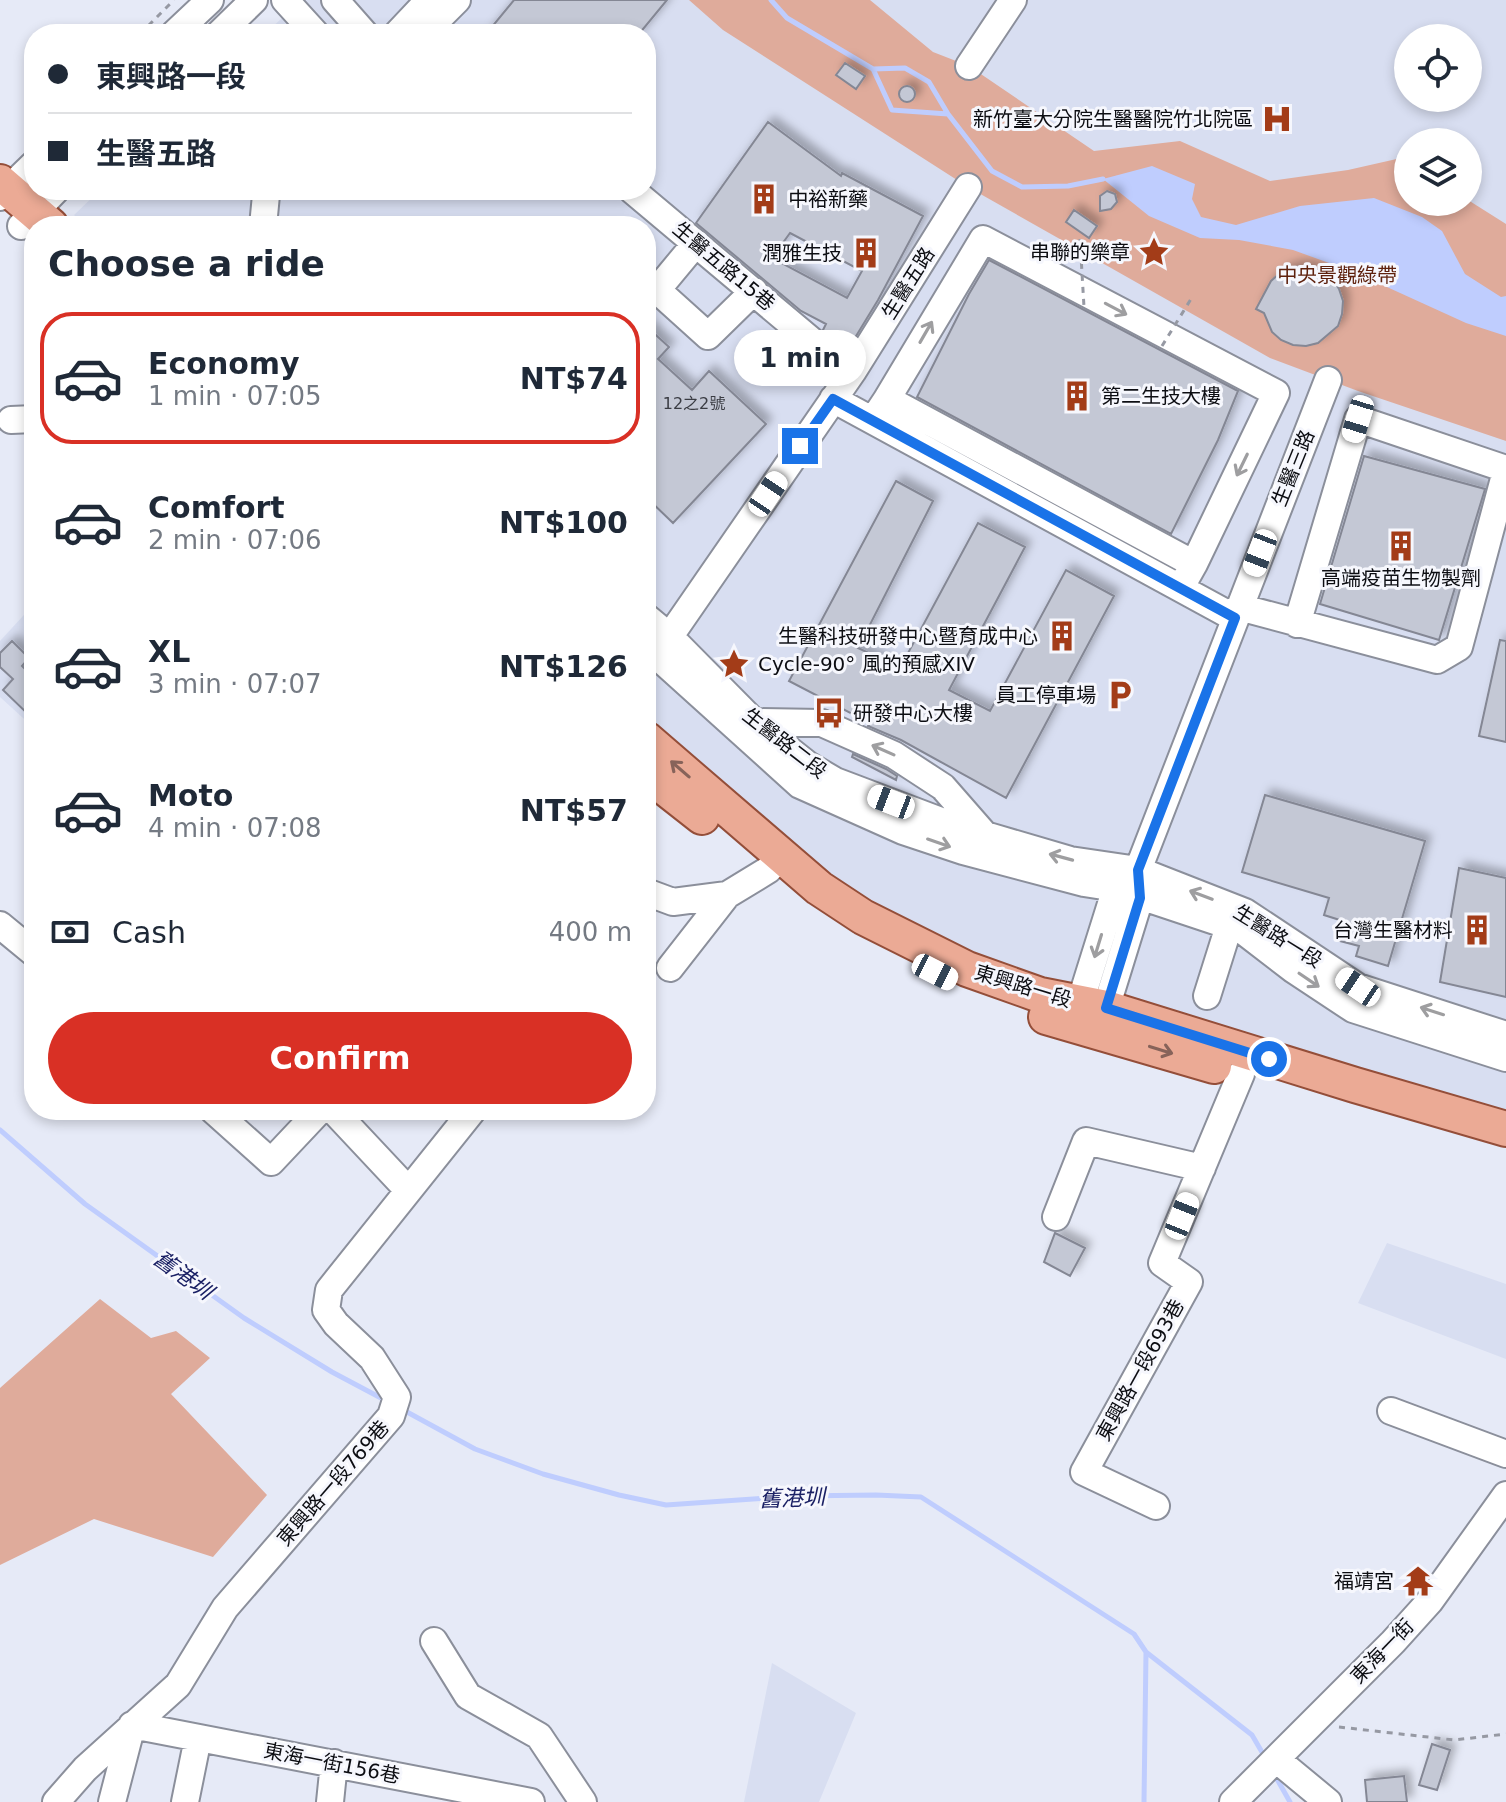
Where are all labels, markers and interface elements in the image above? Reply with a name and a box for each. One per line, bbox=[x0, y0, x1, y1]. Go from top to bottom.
map controls bbox=[1394, 24, 1482, 216]
button: locate bbox=[1394, 24, 1482, 112]
text: 東興路一段 bbox=[96, 59, 246, 94]
hospital icon: 新竹臺大分院生醫醫院竹北院區 bbox=[1260, 102, 1294, 136]
place label: 新竹臺大分院生醫醫院竹北院區 bbox=[973, 107, 1253, 131]
button: layers bbox=[1394, 128, 1482, 216]
text: 生醫五路 bbox=[96, 136, 216, 171]
building icon: 中裕新藥 bbox=[747, 182, 781, 216]
place label: 中裕新藥 bbox=[788, 187, 868, 211]
street label: 生醫五路15巷 bbox=[668, 216, 780, 316]
place icon: 串聯的樂章 bbox=[1137, 235, 1171, 269]
building icon: 潤雅生技 bbox=[849, 236, 883, 270]
place label: 串聯的樂章 bbox=[1030, 240, 1130, 264]
place label: 潤雅生技 bbox=[762, 241, 842, 265]
text: Choose a ride bbox=[48, 243, 325, 284]
street label: 生醫五路 bbox=[877, 243, 939, 323]
park label: 中央景觀綠帶 bbox=[1277, 263, 1397, 287]
one-way arrow bbox=[1104, 302, 1128, 318]
one-way arrow bbox=[918, 321, 934, 344]
callout: 1 min bbox=[734, 330, 866, 386]
icon: car bbox=[52, 342, 124, 414]
text: 1 min bbox=[759, 343, 841, 373]
text: Economy bbox=[148, 346, 300, 381]
text: NT$74 bbox=[520, 361, 628, 396]
building icon: 第二生技大樓 bbox=[1060, 379, 1094, 413]
text: 1 min · 07:05 bbox=[148, 381, 322, 411]
place label: 第二生技大樓 bbox=[1101, 384, 1221, 408]
car bbox=[1340, 393, 1376, 445]
house number: 12之2號 bbox=[663, 394, 725, 413]
street label: 生醫三路 bbox=[1267, 426, 1319, 510]
route end bbox=[782, 428, 818, 464]
one-way arrow bbox=[1234, 452, 1249, 476]
car bbox=[745, 467, 791, 521]
icon: car bbox=[52, 486, 124, 558]
text: Comfort bbox=[148, 490, 285, 525]
text: NT$100 bbox=[499, 505, 628, 540]
text: 2 min · 07:06 bbox=[148, 525, 322, 555]
car bbox=[1240, 526, 1280, 580]
building icon: 高端疫苗生物製劑 bbox=[1384, 529, 1418, 563]
place label: 高端疫苗生物製劑 bbox=[1321, 566, 1481, 590]
building icon: 生醫科技研發中心暨育成中心 bbox=[1045, 619, 1079, 653]
place label: 生醫科技研發中心暨育成中心 bbox=[778, 624, 1038, 648]
icon: car bbox=[52, 630, 124, 702]
text: XL bbox=[148, 634, 190, 669]
place icon: Cycle-90° 風的預感XIV bbox=[717, 647, 751, 681]
text: NT$126 bbox=[499, 649, 628, 684]
place label: Cycle-90° 風的預感XIV bbox=[758, 652, 975, 676]
text: 3 min · 07:07 bbox=[148, 669, 322, 699]
parking icon: 員工停車場 bbox=[1103, 678, 1137, 712]
place label: 員工停車場 bbox=[996, 683, 1096, 707]
bus stop icon: 研發中心大樓 bbox=[812, 696, 846, 730]
place label: 研發中心大樓 bbox=[853, 701, 973, 725]
street label: 生醫路二段 bbox=[738, 703, 832, 783]
one-way arrow bbox=[872, 742, 896, 757]
one-way arrow bbox=[671, 760, 691, 778]
icon: car bbox=[52, 774, 124, 846]
text: Moto bbox=[148, 778, 233, 813]
car bbox=[864, 782, 918, 822]
text: NT$57 bbox=[520, 793, 628, 828]
text: 4 min · 07:08 bbox=[148, 813, 322, 843]
one-way arrow bbox=[926, 836, 951, 851]
one-way arrow bbox=[1049, 849, 1075, 864]
one-way arrow bbox=[1190, 887, 1214, 901]
street label: 生醫路一段 bbox=[1229, 899, 1327, 973]
icon: cash bbox=[48, 910, 92, 954]
building icon: 台灣生醫材料 bbox=[1460, 913, 1494, 947]
text: Cash bbox=[112, 915, 186, 950]
text: 400 m bbox=[549, 917, 632, 947]
place label: 台灣生醫材料 bbox=[1333, 918, 1453, 942]
one-way arrow bbox=[1090, 932, 1105, 958]
car bbox=[908, 950, 962, 994]
street label: 東興路一段 bbox=[972, 960, 1074, 1012]
car bbox=[1331, 964, 1385, 1010]
one-way arrow bbox=[1297, 972, 1319, 988]
one-way arrow bbox=[1419, 1002, 1444, 1017]
button: Confirm bbox=[48, 1012, 632, 1104]
route start bbox=[1251, 1041, 1287, 1077]
one-way arrow bbox=[1147, 1043, 1173, 1058]
car bbox=[1162, 1189, 1202, 1243]
water label: 舊港圳 bbox=[149, 1245, 219, 1306]
street label: 東興路一段693巷 bbox=[1091, 1295, 1189, 1445]
street label: 東興路一段769巷 bbox=[272, 1415, 394, 1551]
water label: 舊港圳 bbox=[759, 1484, 828, 1512]
temple icon: 福靖宮 bbox=[1401, 1564, 1435, 1598]
place label: 福靖宮 bbox=[1334, 1569, 1394, 1593]
street label: 東海一街 bbox=[1346, 1614, 1418, 1688]
street label: 東海一街156巷 bbox=[262, 1738, 402, 1788]

